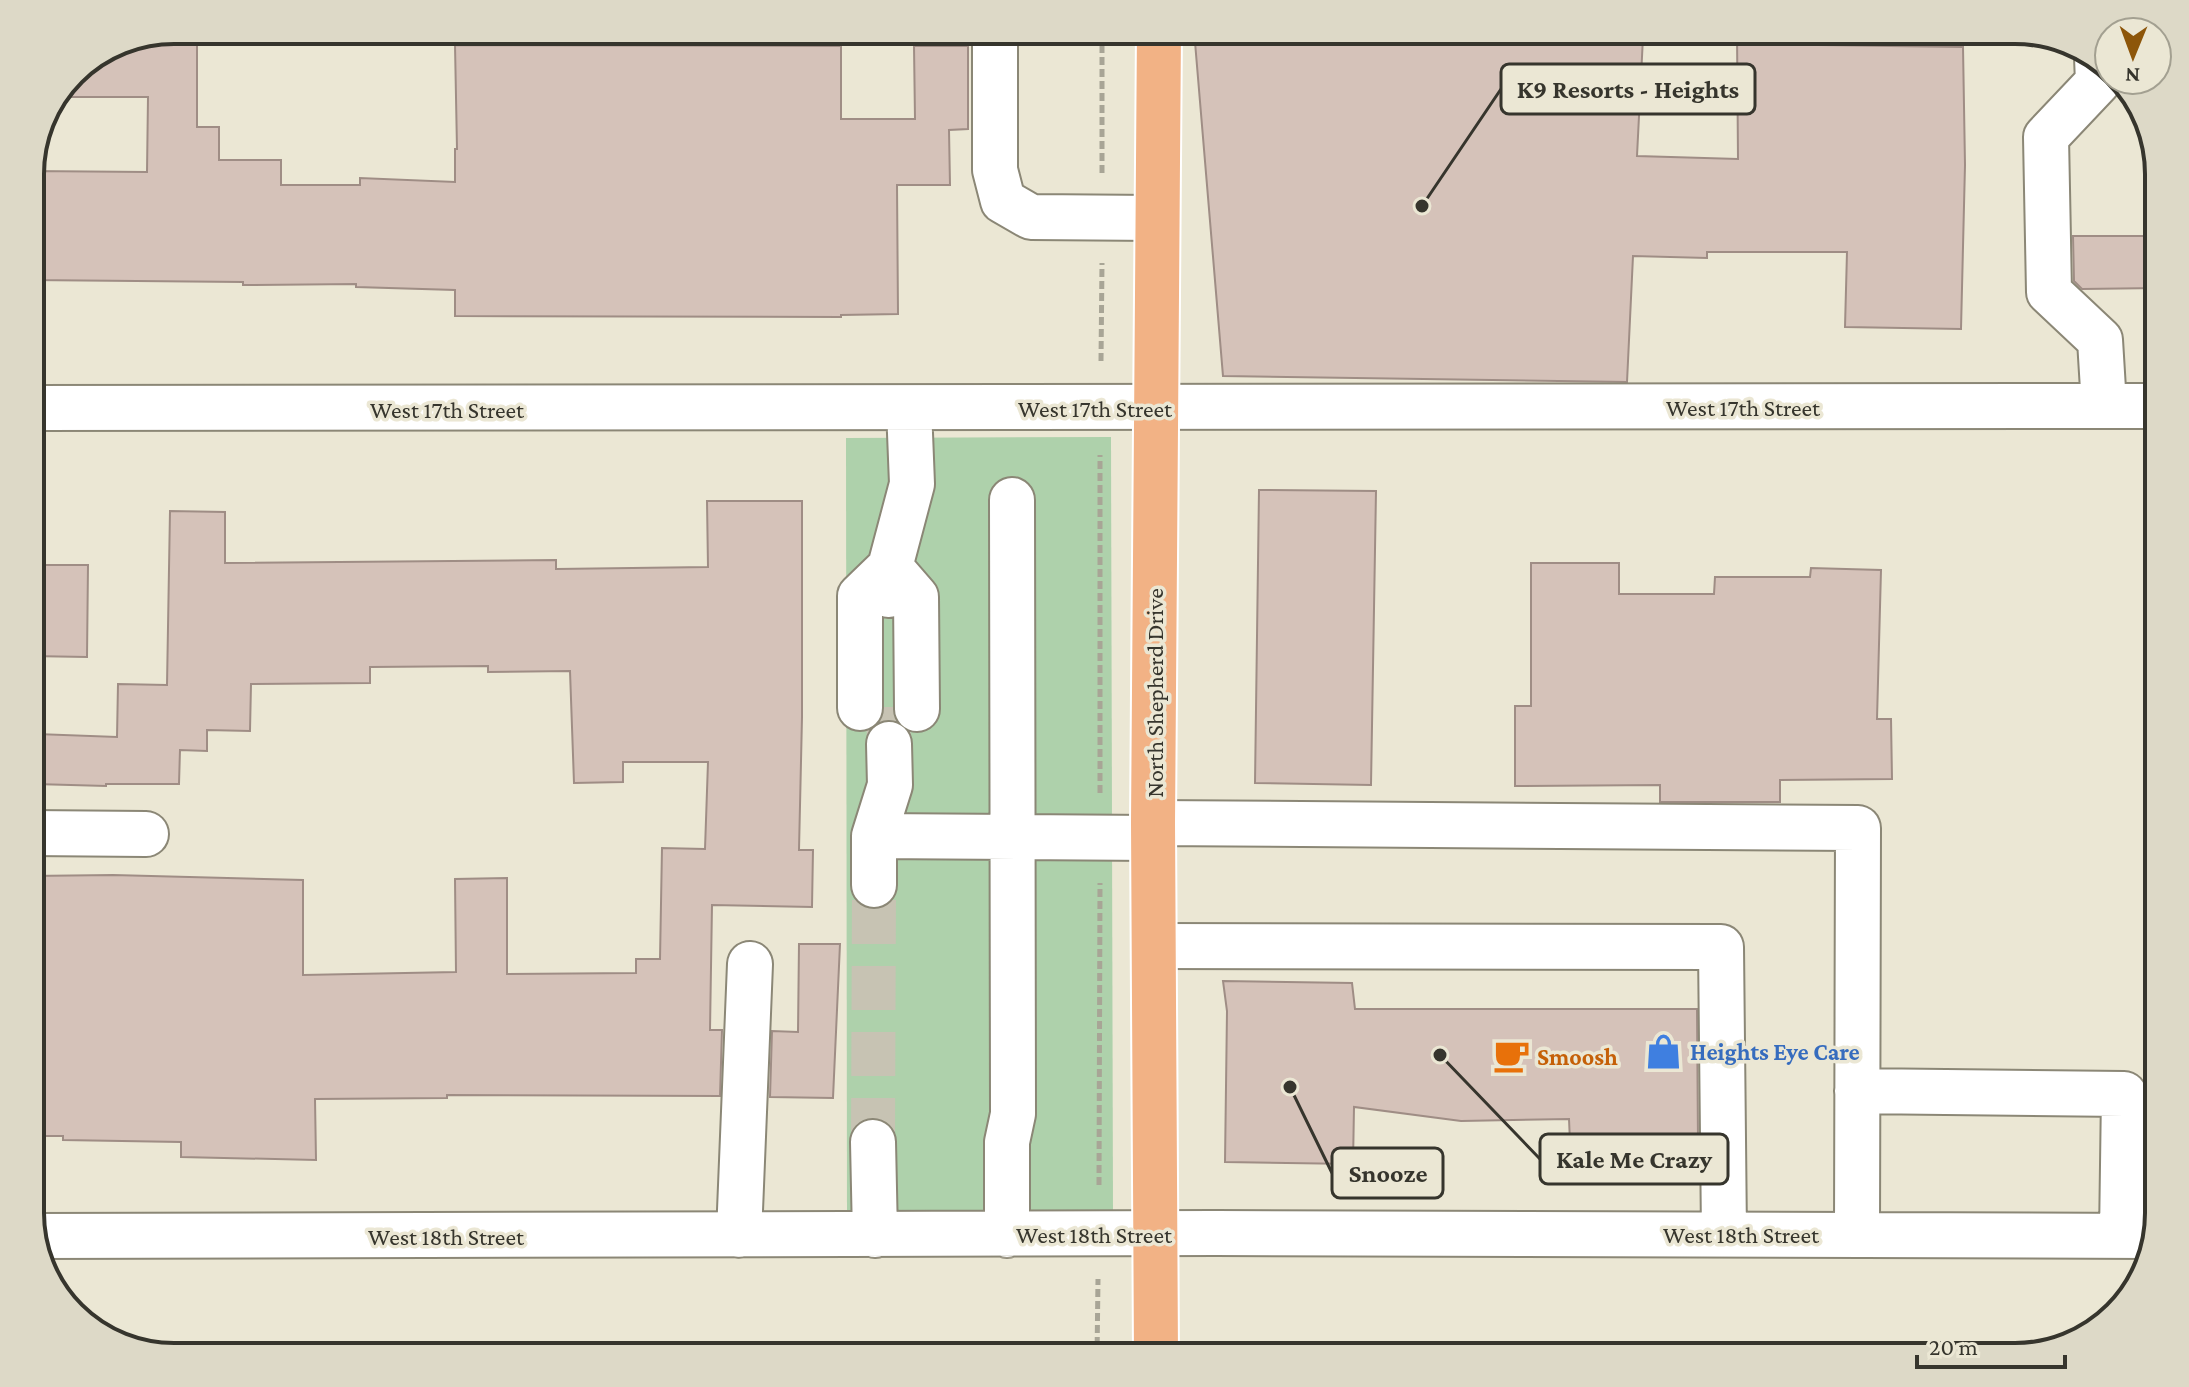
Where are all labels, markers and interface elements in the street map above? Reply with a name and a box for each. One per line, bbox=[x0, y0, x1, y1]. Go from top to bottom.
north arrow bbox=[2093, 16, 2173, 96]
text: N bbox=[2125, 63, 2140, 88]
callout: K9 Resorts - Heights bbox=[1501, 64, 1755, 114]
text: K9 Resorts - Heights bbox=[1517, 75, 1739, 104]
street label: West 17th Street bbox=[1666, 394, 1821, 421]
street label: West 17th Street bbox=[1018, 395, 1173, 422]
street label: West 17th Street bbox=[370, 396, 525, 423]
street label: North Shepherd Drive bbox=[1141, 588, 1168, 798]
shop icon: Heights Eye Care bbox=[1645, 1032, 1683, 1070]
cafe icon: Smoosh bbox=[1492, 1037, 1530, 1075]
place label: Heights Eye Care bbox=[1690, 1038, 1860, 1065]
place label: Smoosh bbox=[1537, 1043, 1618, 1070]
callout: Kale Me Crazy bbox=[1540, 1134, 1728, 1184]
text: Kale Me Crazy bbox=[1556, 1145, 1712, 1174]
callout: Snooze bbox=[1332, 1148, 1443, 1198]
text: Snooze bbox=[1349, 1159, 1428, 1188]
street label: West 18th Street bbox=[1016, 1221, 1173, 1248]
street label: West 18th Street bbox=[1663, 1221, 1820, 1248]
street label: West 18th Street bbox=[368, 1223, 525, 1250]
scale bar bbox=[1917, 1319, 2065, 1369]
text: 20 m bbox=[1929, 1333, 1978, 1360]

